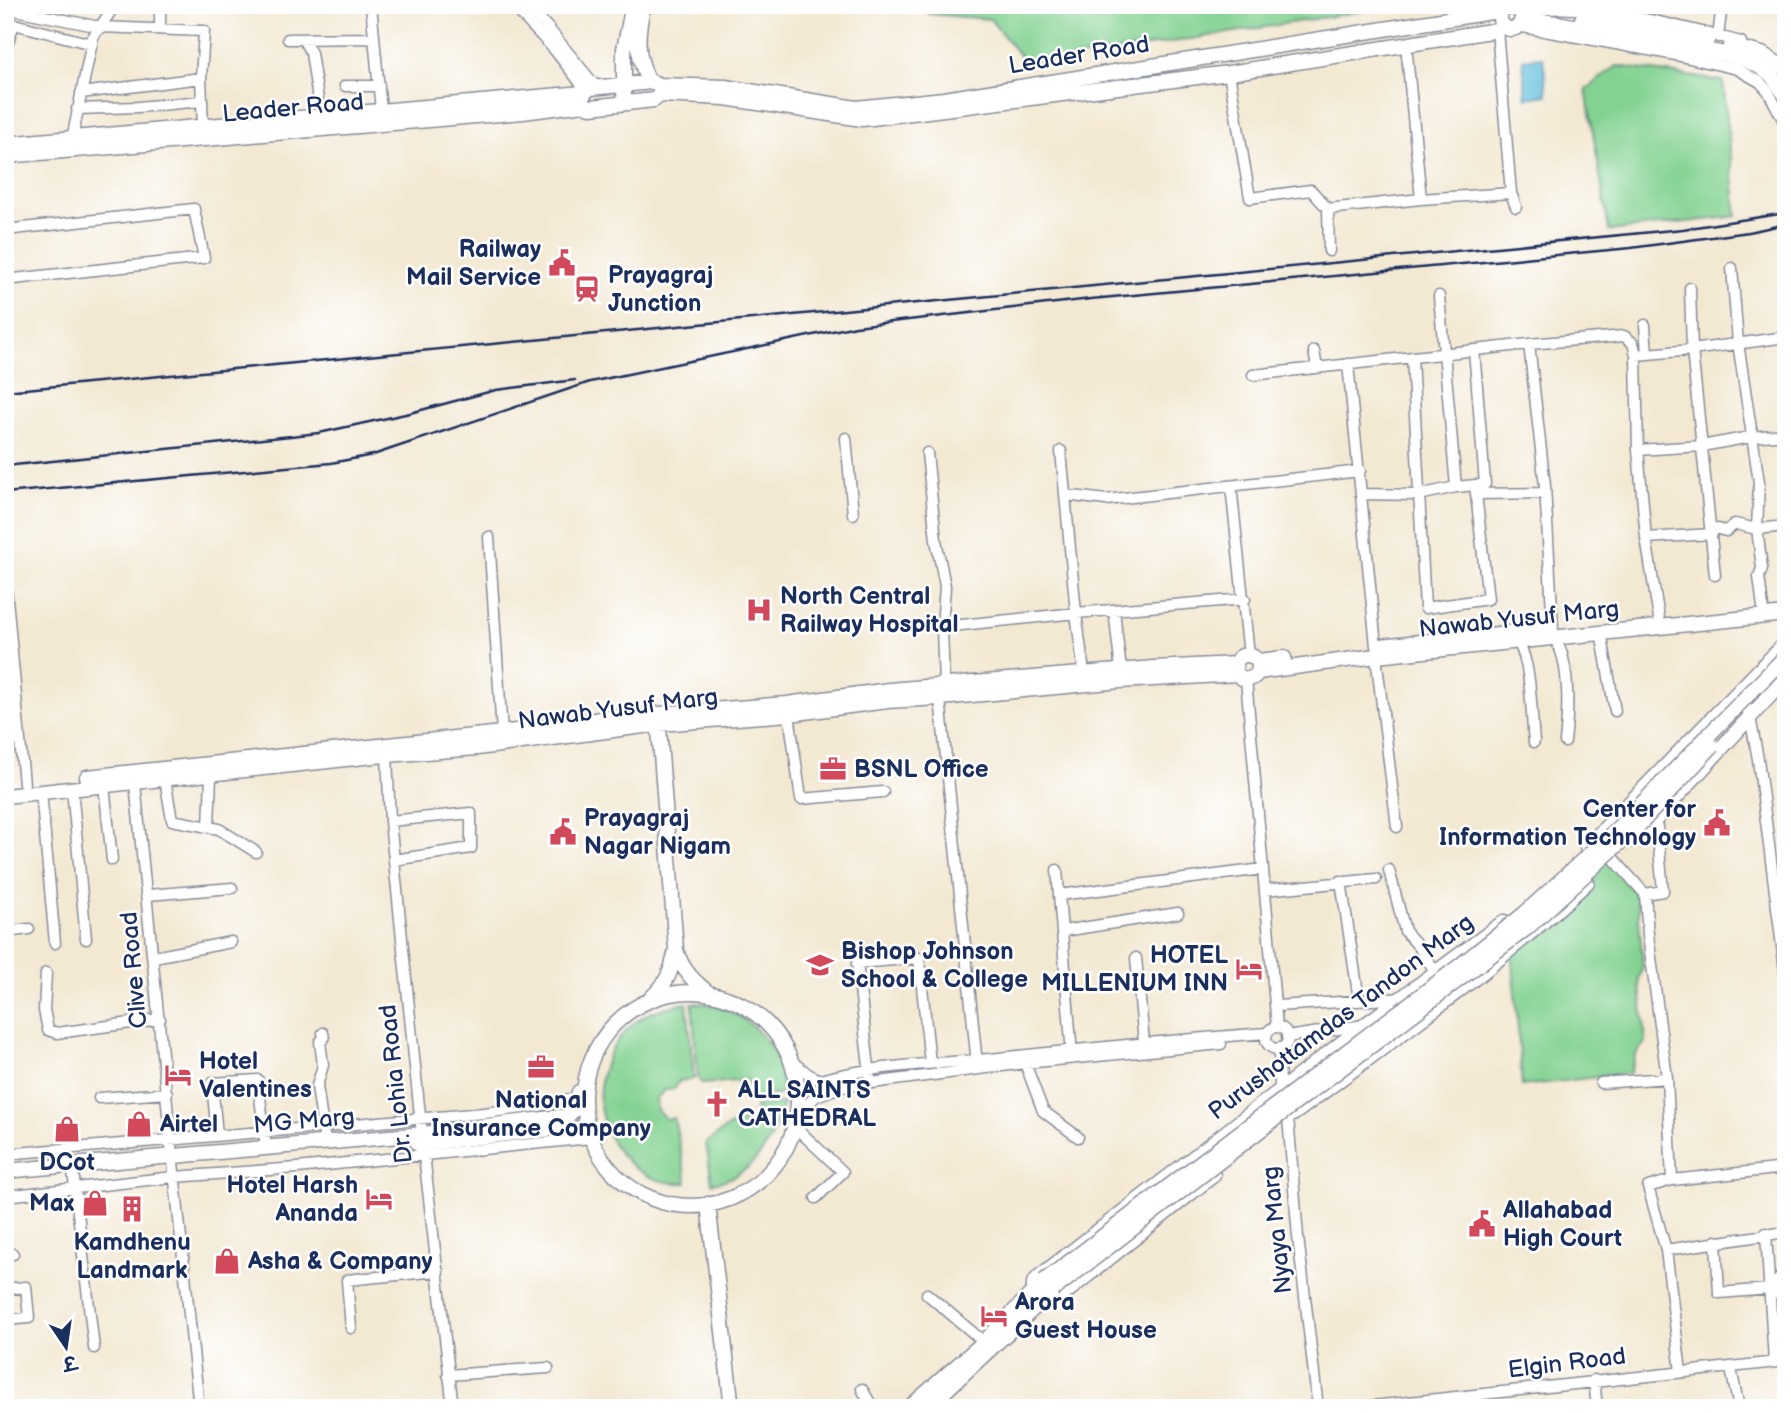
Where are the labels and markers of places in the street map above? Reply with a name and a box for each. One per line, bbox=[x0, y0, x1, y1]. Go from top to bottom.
place label: Railway Mail Service bbox=[406, 235, 541, 292]
public building icon: Railway Mail Service bbox=[547, 248, 577, 278]
place label: Prayagraj Junction bbox=[608, 261, 713, 318]
station icon: Prayagraj Junction bbox=[572, 274, 602, 304]
place label: North Central Railway Hospital bbox=[780, 582, 959, 639]
hospital icon: North Central Railway Hospital bbox=[744, 595, 774, 625]
office icon: BSNL Office bbox=[818, 754, 848, 784]
place label: BSNL Office bbox=[854, 755, 989, 784]
place label: Center for Information Technology bbox=[1439, 795, 1696, 852]
place label: Prayagraj Nagar Nigam bbox=[584, 804, 731, 861]
public building icon: Center for Information Technology bbox=[1702, 808, 1732, 838]
public building icon: Prayagraj Nagar Nigam bbox=[548, 817, 578, 847]
place label: Bishop Johnson School & College bbox=[841, 937, 1028, 994]
place label: HOTEL MILLENIUM INN bbox=[1041, 941, 1228, 998]
school or university icon: Bishop Johnson School & College bbox=[805, 950, 835, 980]
hotel icon: HOTEL MILLENIUM INN bbox=[1234, 954, 1264, 984]
place label: Hotel Valentines bbox=[199, 1047, 312, 1104]
office icon: National Insurance Company bbox=[526, 1052, 556, 1082]
hotel icon: Hotel Valentines bbox=[163, 1060, 193, 1090]
place label: ALL SAINTS CATHEDRAL bbox=[737, 1076, 876, 1133]
place label: National Insurance Company bbox=[431, 1086, 651, 1143]
church icon: ALL SAINTS CATHEDRAL bbox=[702, 1089, 732, 1119]
shop icon: Airtel bbox=[124, 1109, 154, 1139]
place label: Airtel bbox=[159, 1110, 218, 1139]
shop icon: DCot bbox=[52, 1114, 82, 1144]
place label: DCot bbox=[39, 1148, 95, 1177]
place label: Hotel Harsh Ananda bbox=[227, 1171, 358, 1228]
hotel icon: Hotel Harsh Ananda bbox=[364, 1184, 394, 1214]
shop icon: Max bbox=[80, 1188, 110, 1218]
place label: Max bbox=[29, 1189, 74, 1218]
building icon: Kamdhenu Landmark bbox=[117, 1194, 147, 1224]
place label: Allahabad High Court bbox=[1502, 1196, 1622, 1253]
public building icon: Allahabad High Court bbox=[1467, 1209, 1497, 1239]
place label: Kamdhenu Landmark bbox=[73, 1228, 191, 1285]
shop icon: Asha & Company bbox=[212, 1246, 242, 1276]
place label: Asha & Company bbox=[247, 1247, 433, 1276]
place label: Arora Guest House bbox=[1014, 1288, 1157, 1345]
hotel icon: Arora Guest House bbox=[979, 1301, 1009, 1331]

